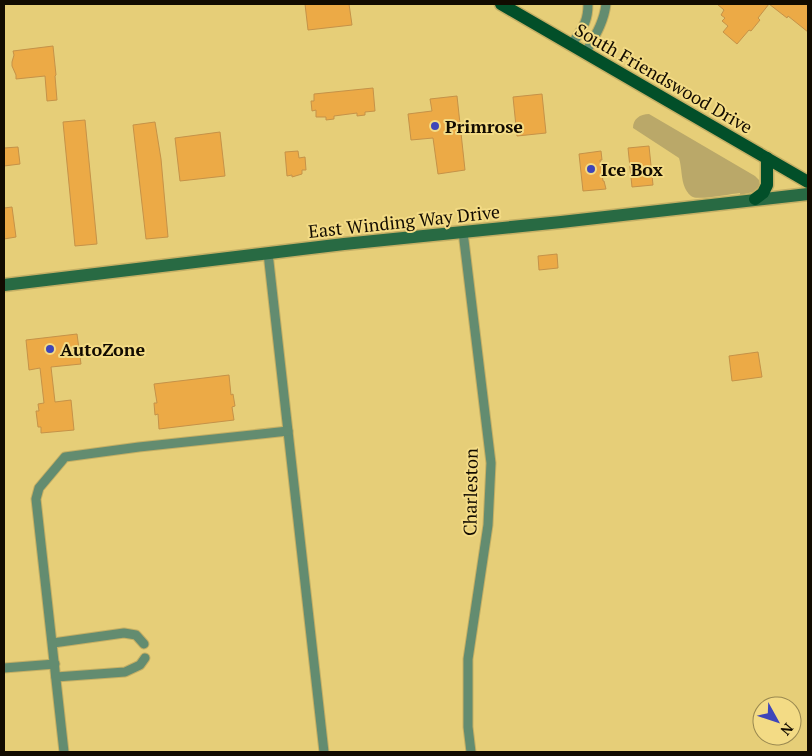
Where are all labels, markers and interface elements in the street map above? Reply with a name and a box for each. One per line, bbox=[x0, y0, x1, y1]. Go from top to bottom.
street label: South Friendswood Drive bbox=[571, 17, 757, 139]
place label: Primrose bbox=[445, 114, 523, 138]
marker: Primrose bbox=[429, 120, 441, 132]
place label: Ice Box bbox=[601, 157, 663, 181]
marker: Ice Box bbox=[585, 163, 597, 175]
street label: East Winding Way Drive bbox=[307, 199, 501, 243]
place label: AutoZone bbox=[60, 337, 145, 361]
marker: AutoZone bbox=[44, 343, 56, 355]
street label: Charleston bbox=[457, 448, 483, 536]
north arrow bbox=[752, 696, 802, 746]
text: N bbox=[776, 720, 798, 740]

